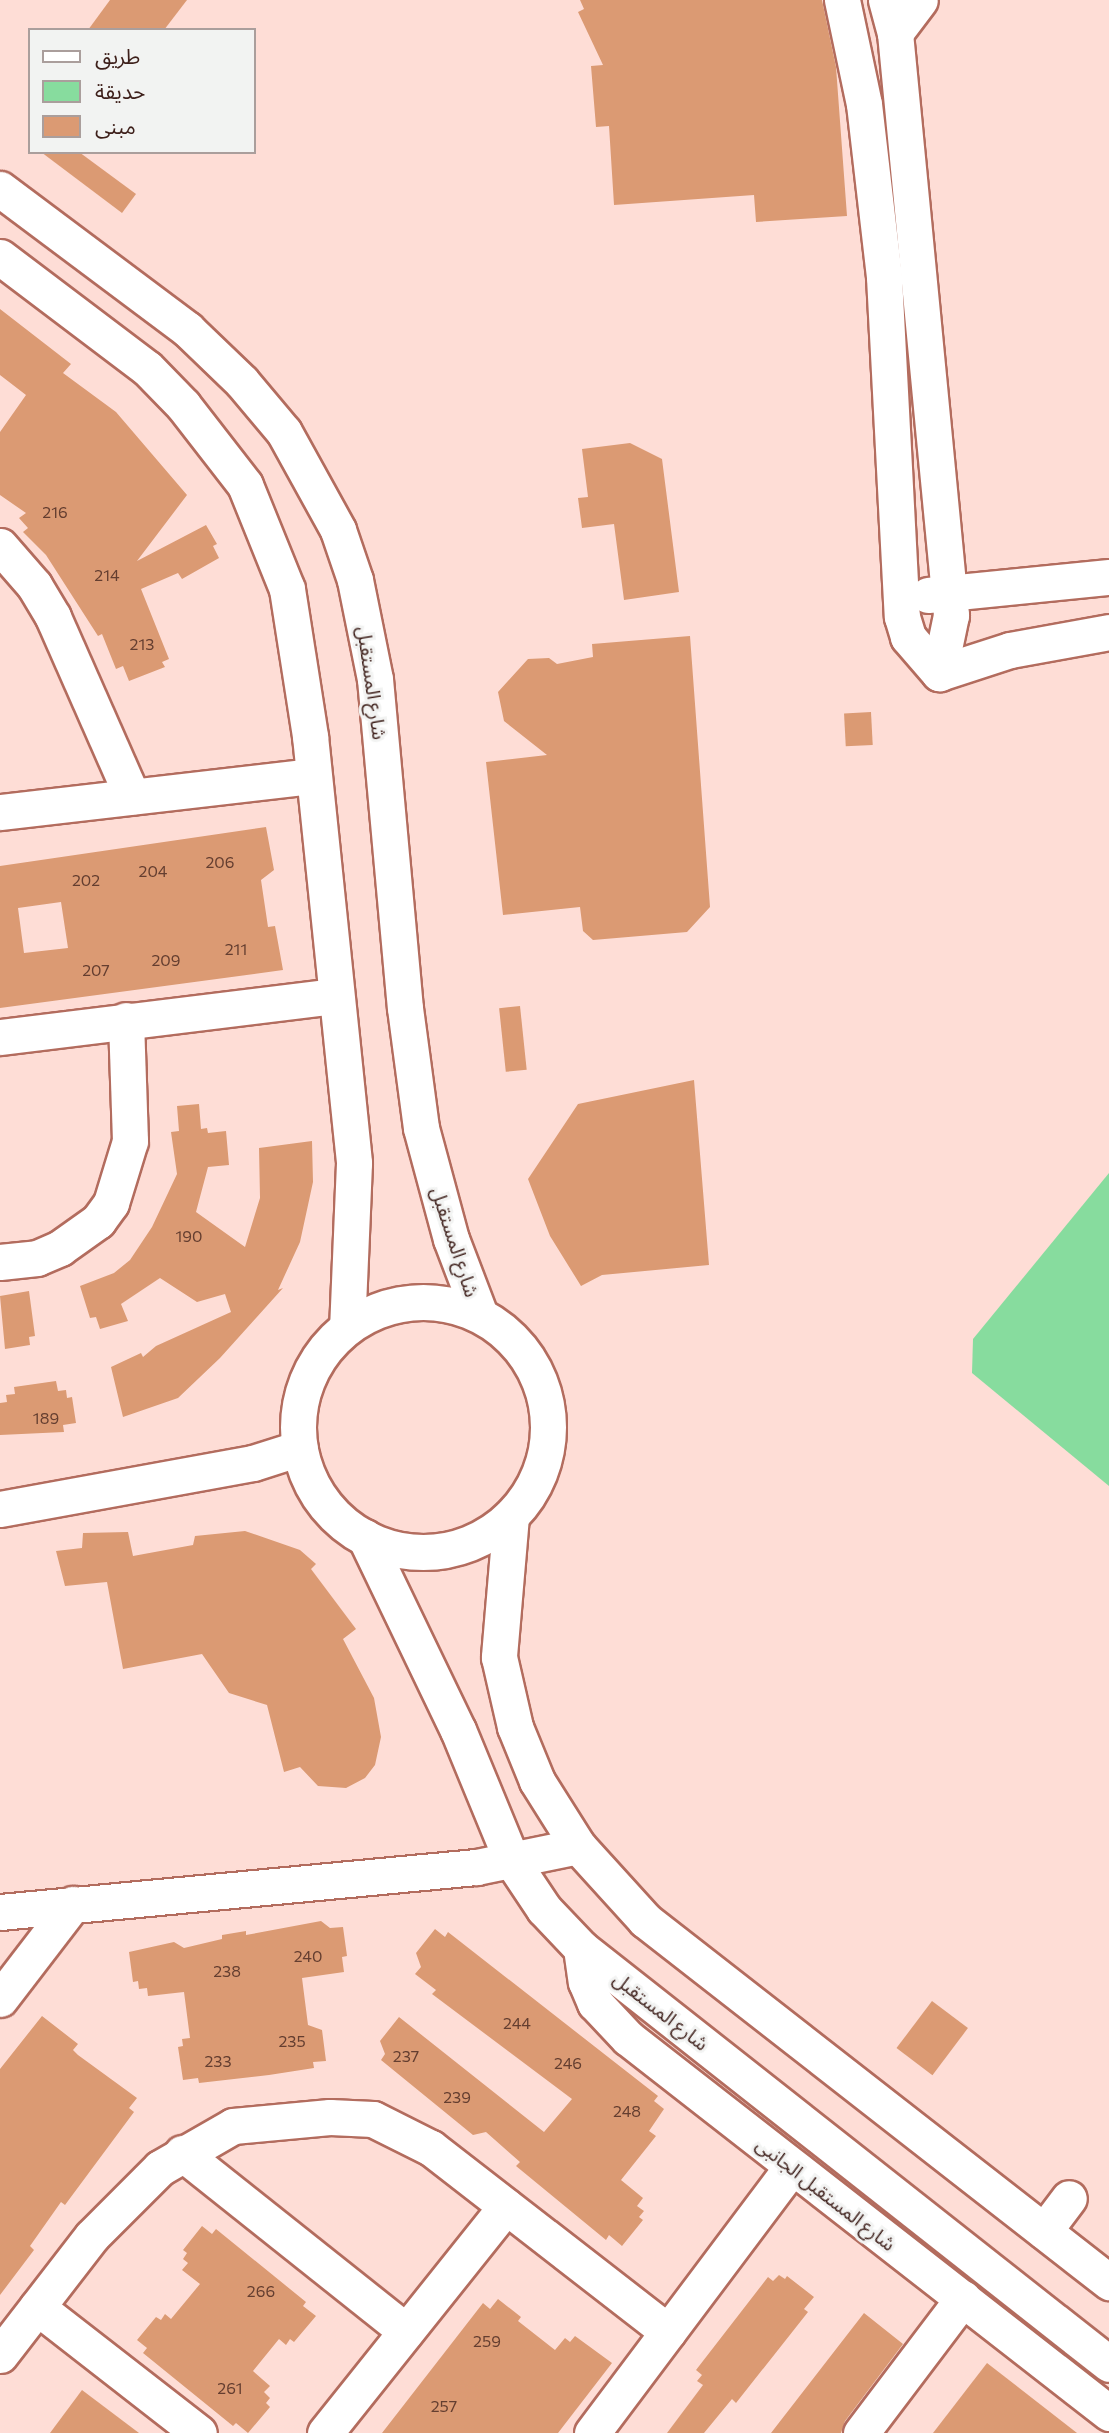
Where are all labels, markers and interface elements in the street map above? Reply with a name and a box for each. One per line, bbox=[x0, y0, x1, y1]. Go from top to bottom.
legend bbox=[28, 28, 256, 154]
text: طريق bbox=[95, 43, 140, 68]
text: حديقة bbox=[95, 78, 145, 103]
text: مبنى bbox=[95, 113, 136, 138]
house number: 216 bbox=[42, 502, 68, 522]
house number: 214 bbox=[94, 565, 120, 585]
street label: شارع المستقبل bbox=[353, 625, 391, 741]
house number: 213 bbox=[130, 634, 154, 654]
house number: 206 bbox=[206, 852, 234, 872]
house number: 204 bbox=[139, 861, 167, 881]
house number: 202 bbox=[72, 870, 100, 890]
house number: 211 bbox=[225, 939, 247, 959]
house number: 209 bbox=[152, 950, 180, 970]
house number: 207 bbox=[82, 960, 110, 980]
street label: شارع المستقبل bbox=[427, 1184, 483, 1300]
house number: 190 bbox=[176, 1226, 202, 1246]
house number: 189 bbox=[33, 1408, 59, 1428]
house number: 240 bbox=[294, 1946, 322, 1966]
house number: 238 bbox=[213, 1961, 241, 1981]
street label: شارع المستقبل bbox=[609, 1967, 713, 2055]
house number: 244 bbox=[503, 2013, 531, 2033]
house number: 235 bbox=[278, 2031, 306, 2051]
house number: 237 bbox=[393, 2046, 419, 2066]
house number: 233 bbox=[204, 2051, 232, 2071]
house number: 246 bbox=[554, 2053, 582, 2073]
house number: 239 bbox=[443, 2087, 471, 2107]
house number: 248 bbox=[613, 2101, 641, 2121]
street label: شارع المستقبل الجانبى bbox=[752, 2133, 900, 2255]
house number: 266 bbox=[247, 2281, 275, 2301]
house number: 259 bbox=[473, 2331, 501, 2351]
house number: 261 bbox=[217, 2378, 243, 2398]
house number: 257 bbox=[431, 2396, 457, 2416]

